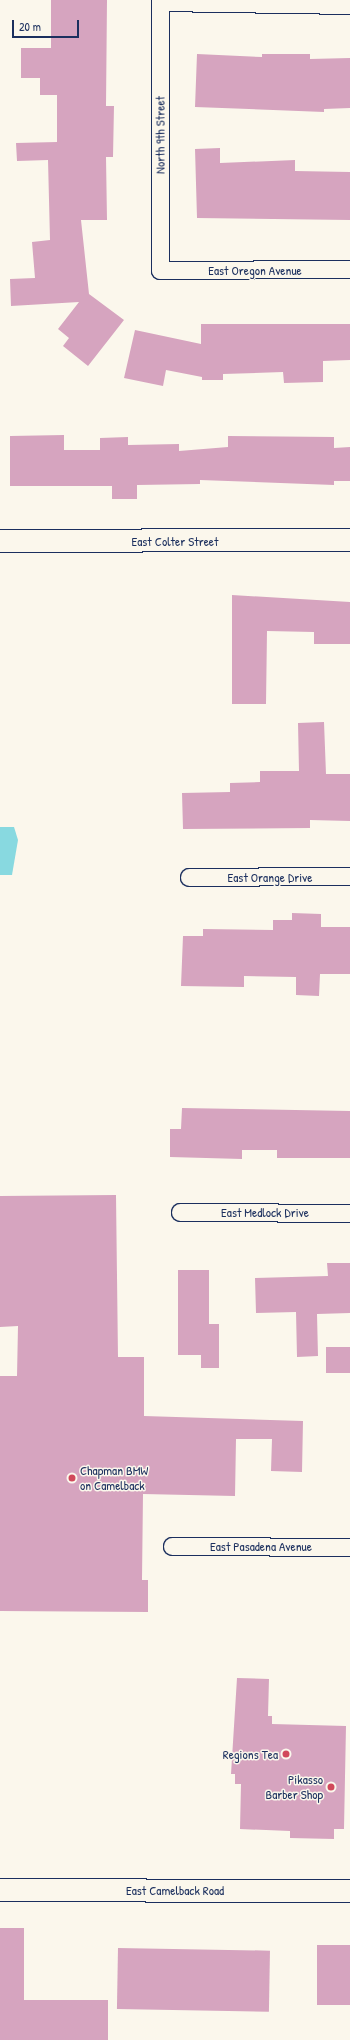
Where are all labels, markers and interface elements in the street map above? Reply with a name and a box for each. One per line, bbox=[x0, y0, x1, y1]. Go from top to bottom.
scale bar bbox=[14, 12, 81, 38]
text: 20 m bbox=[19, 18, 41, 35]
street label: North 9th Street bbox=[152, 96, 168, 174]
street label: East Oregon Avenue bbox=[208, 262, 302, 278]
street label: East Colter Street bbox=[131, 533, 219, 549]
street label: East Orange Drive bbox=[228, 869, 312, 885]
street label: East Medlock Drive bbox=[221, 1204, 309, 1220]
place label: Chapman BMW on Camelback bbox=[80, 1463, 148, 1494]
marker: Chapman BMW on Camelback bbox=[67, 1473, 77, 1483]
street label: East Pasadena Avenue bbox=[210, 1538, 312, 1554]
place label: Regions Tea bbox=[223, 1746, 278, 1762]
marker: Regions Tea bbox=[281, 1749, 291, 1759]
place label: Pikasso Barber Shop bbox=[266, 1772, 323, 1803]
marker: Pikasso Barber Shop bbox=[326, 1782, 336, 1792]
street label: East Camelback Road bbox=[126, 1882, 224, 1898]

